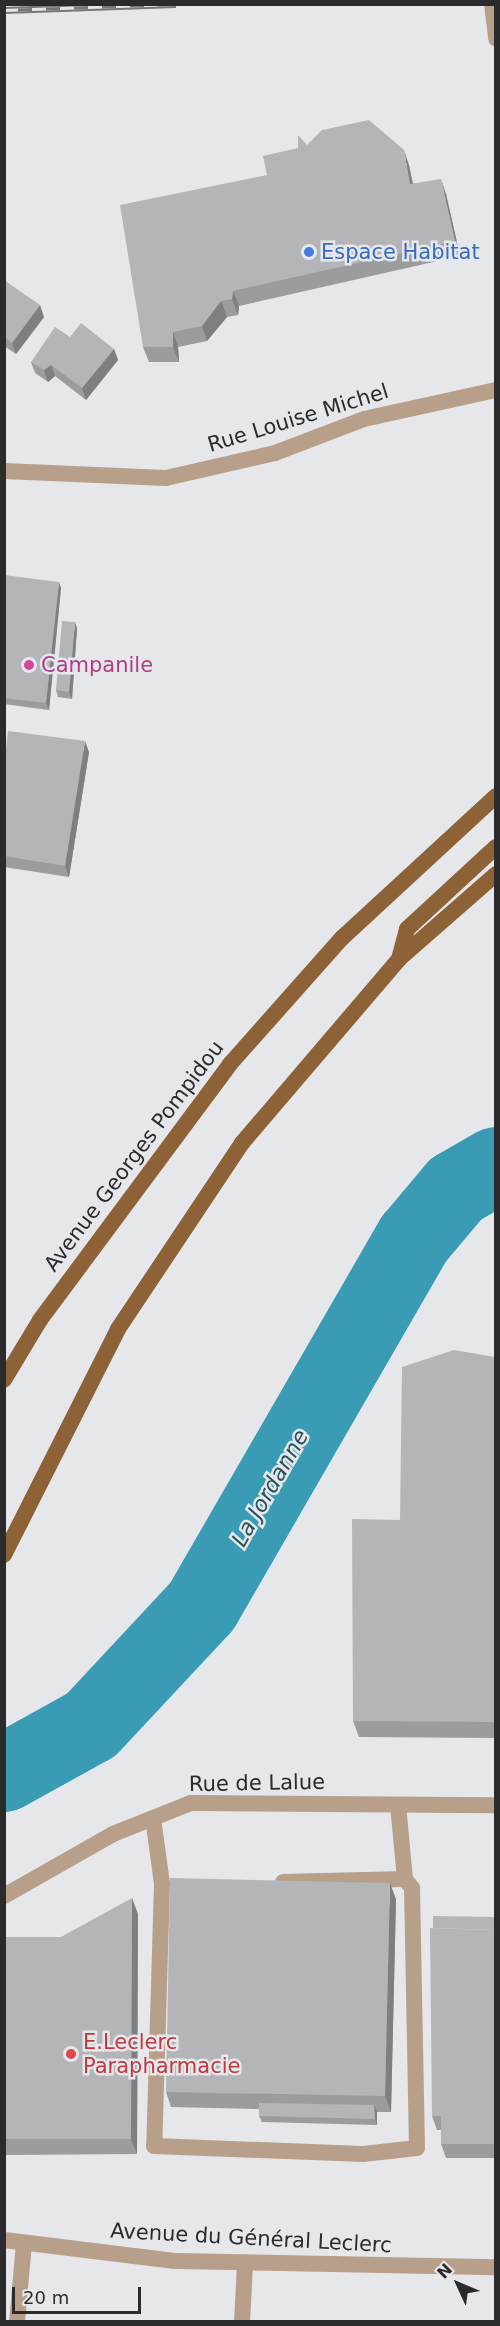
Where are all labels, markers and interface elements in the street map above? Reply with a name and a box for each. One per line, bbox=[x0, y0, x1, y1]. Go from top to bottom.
place label: Espace Habitat bbox=[321, 239, 480, 265]
marker: Espace Habitat bbox=[302, 245, 316, 259]
street label: Rue Louise Michel bbox=[204, 378, 392, 458]
place label: Campanile bbox=[41, 652, 153, 678]
marker: Campanile bbox=[22, 658, 36, 672]
street label: Avenue Georges Pompidou bbox=[39, 1036, 229, 1276]
water label: La Jordanne bbox=[226, 1425, 314, 1551]
street label: Rue de Lalue bbox=[189, 1769, 325, 1797]
place label: E.Leclerc Parapharmacie bbox=[83, 2029, 240, 2079]
marker: E.Leclerc Parapharmacie bbox=[64, 2047, 78, 2061]
street label: Avenue du Général Leclerc bbox=[110, 2218, 392, 2258]
north arrow bbox=[428, 2254, 488, 2314]
text: N bbox=[433, 2260, 456, 2283]
scale bar bbox=[15, 2275, 144, 2313]
text: 20 m bbox=[23, 2287, 69, 2308]

